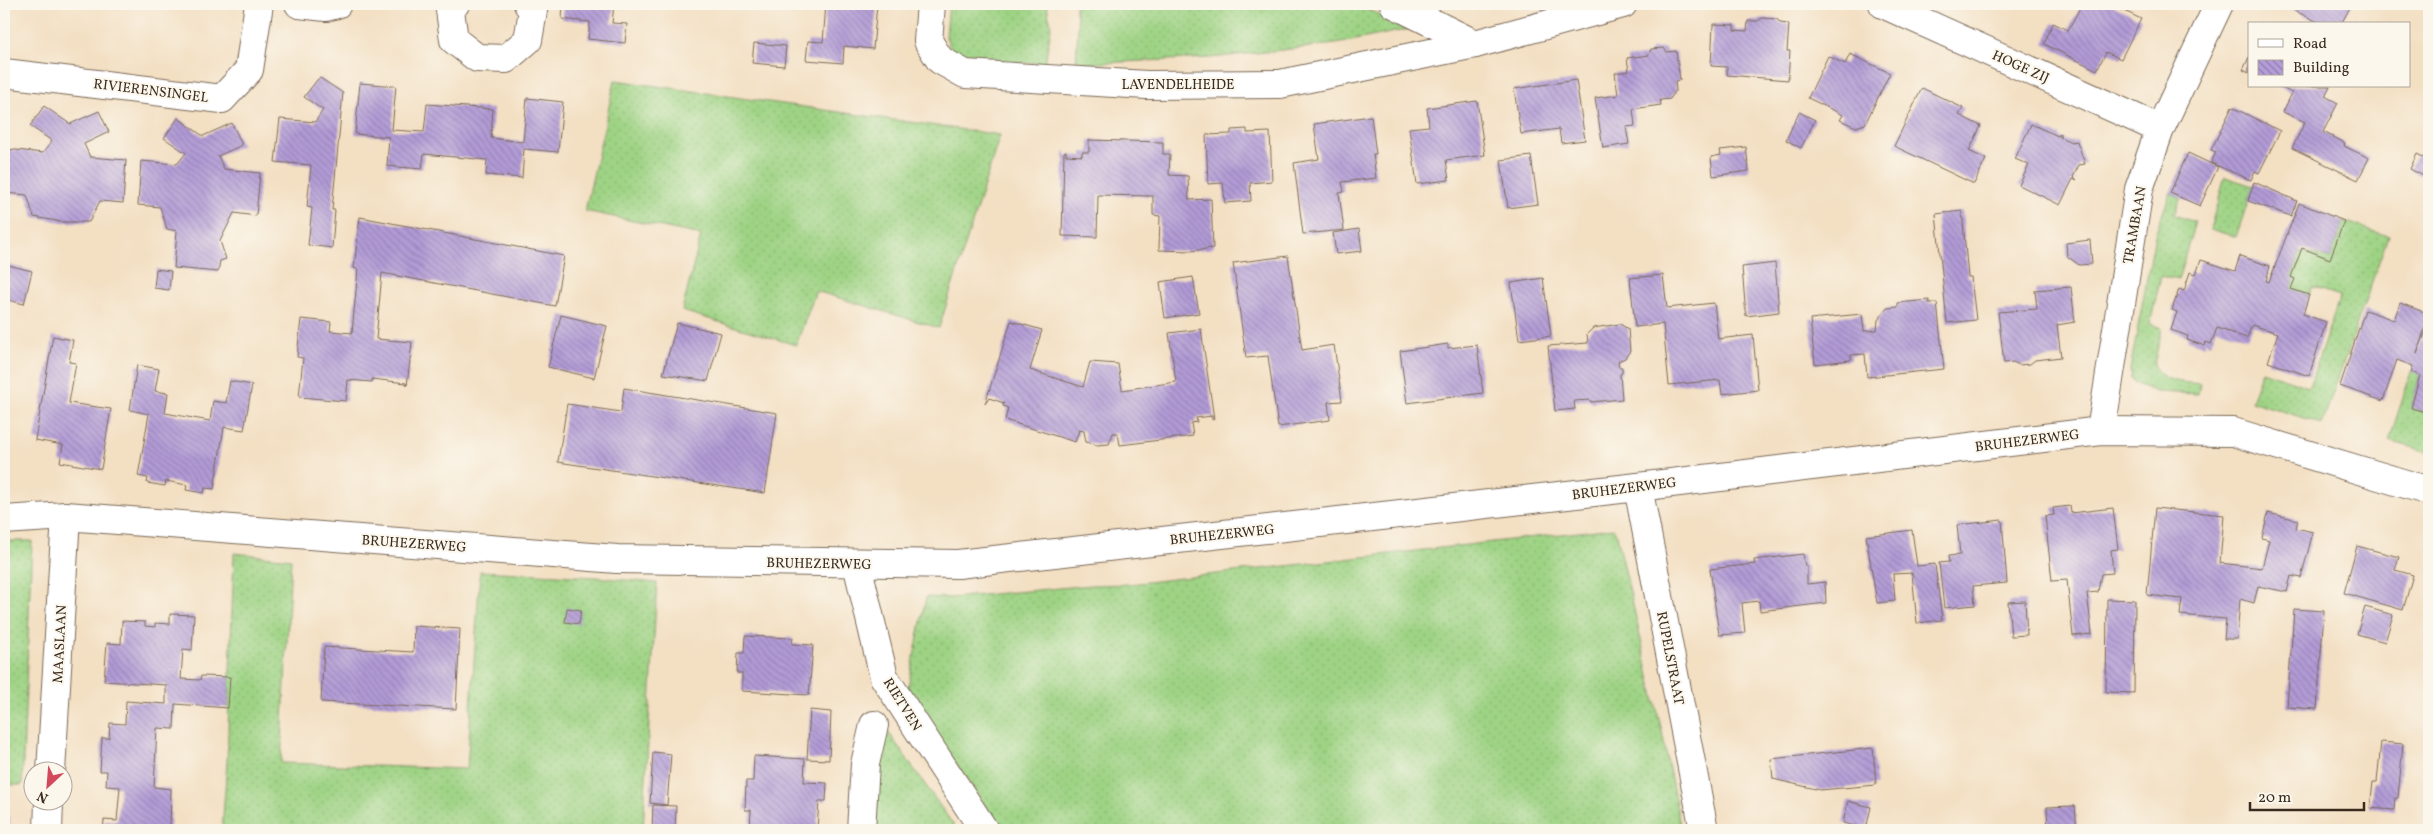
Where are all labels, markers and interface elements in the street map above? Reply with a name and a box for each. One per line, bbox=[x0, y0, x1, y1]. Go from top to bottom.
legend bbox=[2248, 22, 2410, 88]
text: Road bbox=[2293, 34, 2327, 55]
street label: HOGE ZIJ bbox=[1989, 46, 2052, 89]
text: Building bbox=[2293, 58, 2350, 79]
street label: RIVIERENSINGEL bbox=[92, 75, 209, 108]
street label: LAVENDELHEIDE bbox=[1121, 76, 1235, 95]
street label: TRAMBAAN bbox=[2119, 185, 2152, 266]
street label: BRUHEZERWEG bbox=[1974, 426, 2081, 457]
street label: BRUHEZERWEG bbox=[1571, 474, 1678, 505]
street label: BRUHEZERWEG bbox=[1169, 521, 1275, 550]
street label: BRUHEZERWEG bbox=[361, 531, 467, 558]
street label: BRUHEZERWEG bbox=[766, 554, 872, 575]
street label: MAASLAAN bbox=[49, 604, 72, 684]
street label: RUPELSTRAAT bbox=[1651, 610, 1688, 707]
street label: RIETVEN bbox=[878, 675, 925, 735]
north arrow bbox=[22, 762, 72, 812]
scale bar bbox=[2250, 779, 2364, 811]
text: N bbox=[34, 786, 52, 807]
text: 20 m bbox=[2258, 788, 2291, 809]

